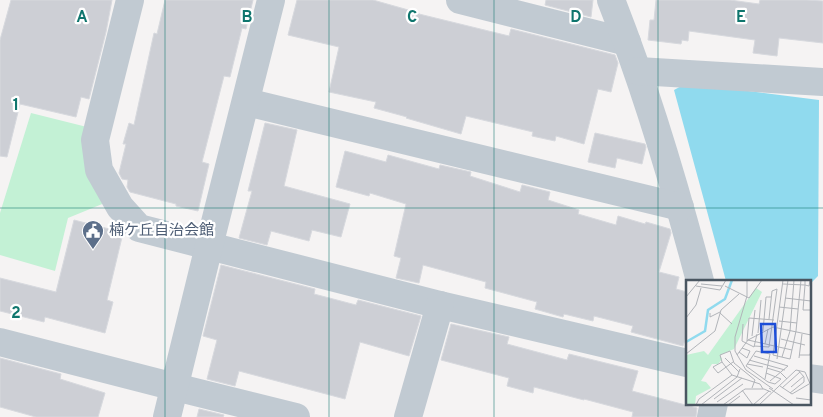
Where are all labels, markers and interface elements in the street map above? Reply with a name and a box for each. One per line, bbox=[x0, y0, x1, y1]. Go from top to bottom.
text: A bbox=[76, 8, 88, 28]
text: B bbox=[241, 8, 253, 28]
text: C bbox=[407, 8, 417, 28]
text: D bbox=[570, 8, 582, 28]
text: E bbox=[736, 8, 746, 28]
text: 1 bbox=[13, 96, 19, 116]
public building icon: 楠ケ丘自治会館 bbox=[81, 219, 105, 250]
place label: 楠ケ丘自治会館 bbox=[109, 222, 214, 241]
inset map bbox=[686, 280, 810, 404]
text: 2 bbox=[11, 304, 21, 324]

